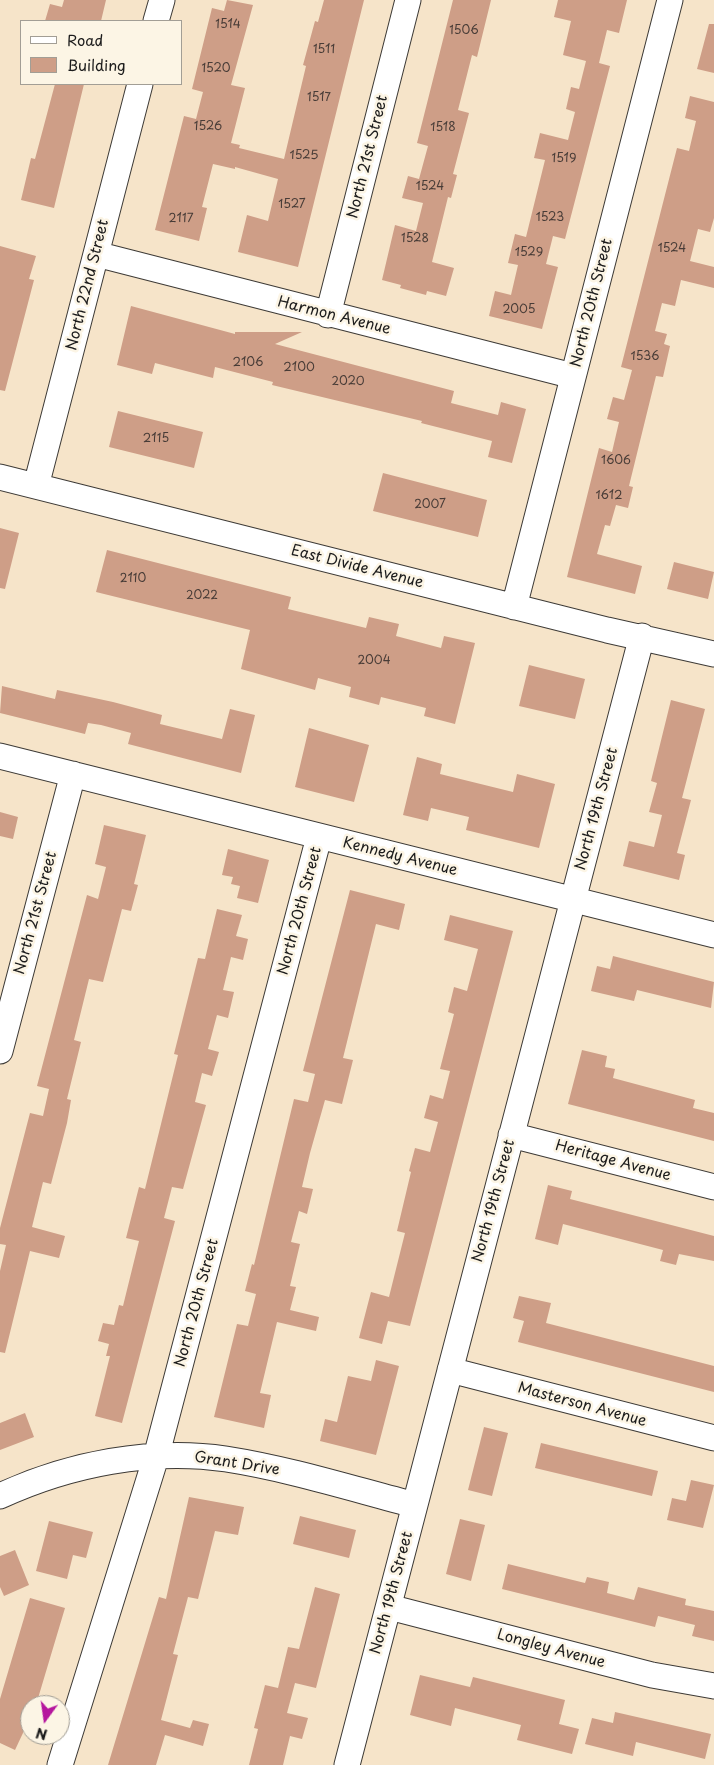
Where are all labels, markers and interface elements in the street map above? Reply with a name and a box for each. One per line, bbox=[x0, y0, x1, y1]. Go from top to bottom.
house number: 1514 bbox=[215, 18, 241, 32]
legend bbox=[20, 20, 182, 85]
house number: 1506 bbox=[449, 24, 479, 38]
text: Road bbox=[67, 28, 103, 51]
house number: 1511 bbox=[313, 43, 335, 57]
text: Building bbox=[67, 53, 126, 76]
house number: 1520 bbox=[201, 62, 231, 76]
house number: 1517 bbox=[307, 91, 331, 105]
street label: North 21st Street bbox=[344, 93, 392, 221]
house number: 1526 bbox=[194, 120, 222, 134]
house number: 1518 bbox=[430, 121, 456, 135]
house number: 1525 bbox=[290, 149, 318, 163]
house number: 1519 bbox=[552, 152, 576, 166]
house number: 1524 bbox=[416, 180, 444, 194]
house number: 1527 bbox=[278, 198, 306, 212]
house number: 1523 bbox=[536, 211, 564, 225]
house number: 2117 bbox=[169, 212, 193, 226]
street label: North 22nd Street bbox=[63, 218, 113, 352]
house number: 1528 bbox=[401, 232, 429, 246]
street label: North 20th Street bbox=[567, 237, 617, 369]
house number: 1524 bbox=[658, 242, 686, 256]
house number: 1529 bbox=[515, 246, 543, 260]
street label: Harmon Avenue bbox=[276, 293, 392, 339]
house number: 2005 bbox=[502, 303, 536, 317]
house number: 1536 bbox=[630, 350, 660, 364]
house number: 2106 bbox=[232, 356, 264, 370]
house number: 2100 bbox=[283, 361, 315, 375]
house number: 2020 bbox=[331, 375, 365, 389]
house number: 2115 bbox=[143, 432, 169, 446]
house number: 1606 bbox=[601, 454, 631, 468]
house number: 1612 bbox=[595, 489, 623, 503]
house number: 2007 bbox=[414, 498, 446, 512]
street label: East Divide Avenue bbox=[289, 542, 425, 592]
house number: 2110 bbox=[120, 572, 146, 586]
house number: 2022 bbox=[186, 589, 218, 603]
house number: 2004 bbox=[357, 654, 391, 668]
street label: North 19th Street bbox=[572, 746, 622, 872]
street label: Kennedy Avenue bbox=[341, 834, 459, 880]
street label: North 20th Street bbox=[274, 845, 326, 977]
street label: North 21st Street bbox=[11, 850, 61, 976]
street label: Heritage Avenue bbox=[553, 1137, 673, 1185]
street label: North 19th Street bbox=[469, 1138, 519, 1264]
street label: North 20th Street bbox=[171, 1237, 223, 1369]
street label: Masterson Avenue bbox=[516, 1379, 648, 1431]
street label: Grant Drive bbox=[193, 1448, 281, 1480]
street label: North 19th Street bbox=[367, 1530, 417, 1656]
street label: Longley Avenue bbox=[495, 1626, 607, 1672]
north arrow bbox=[20, 1695, 70, 1745]
text: N bbox=[34, 1723, 49, 1746]

